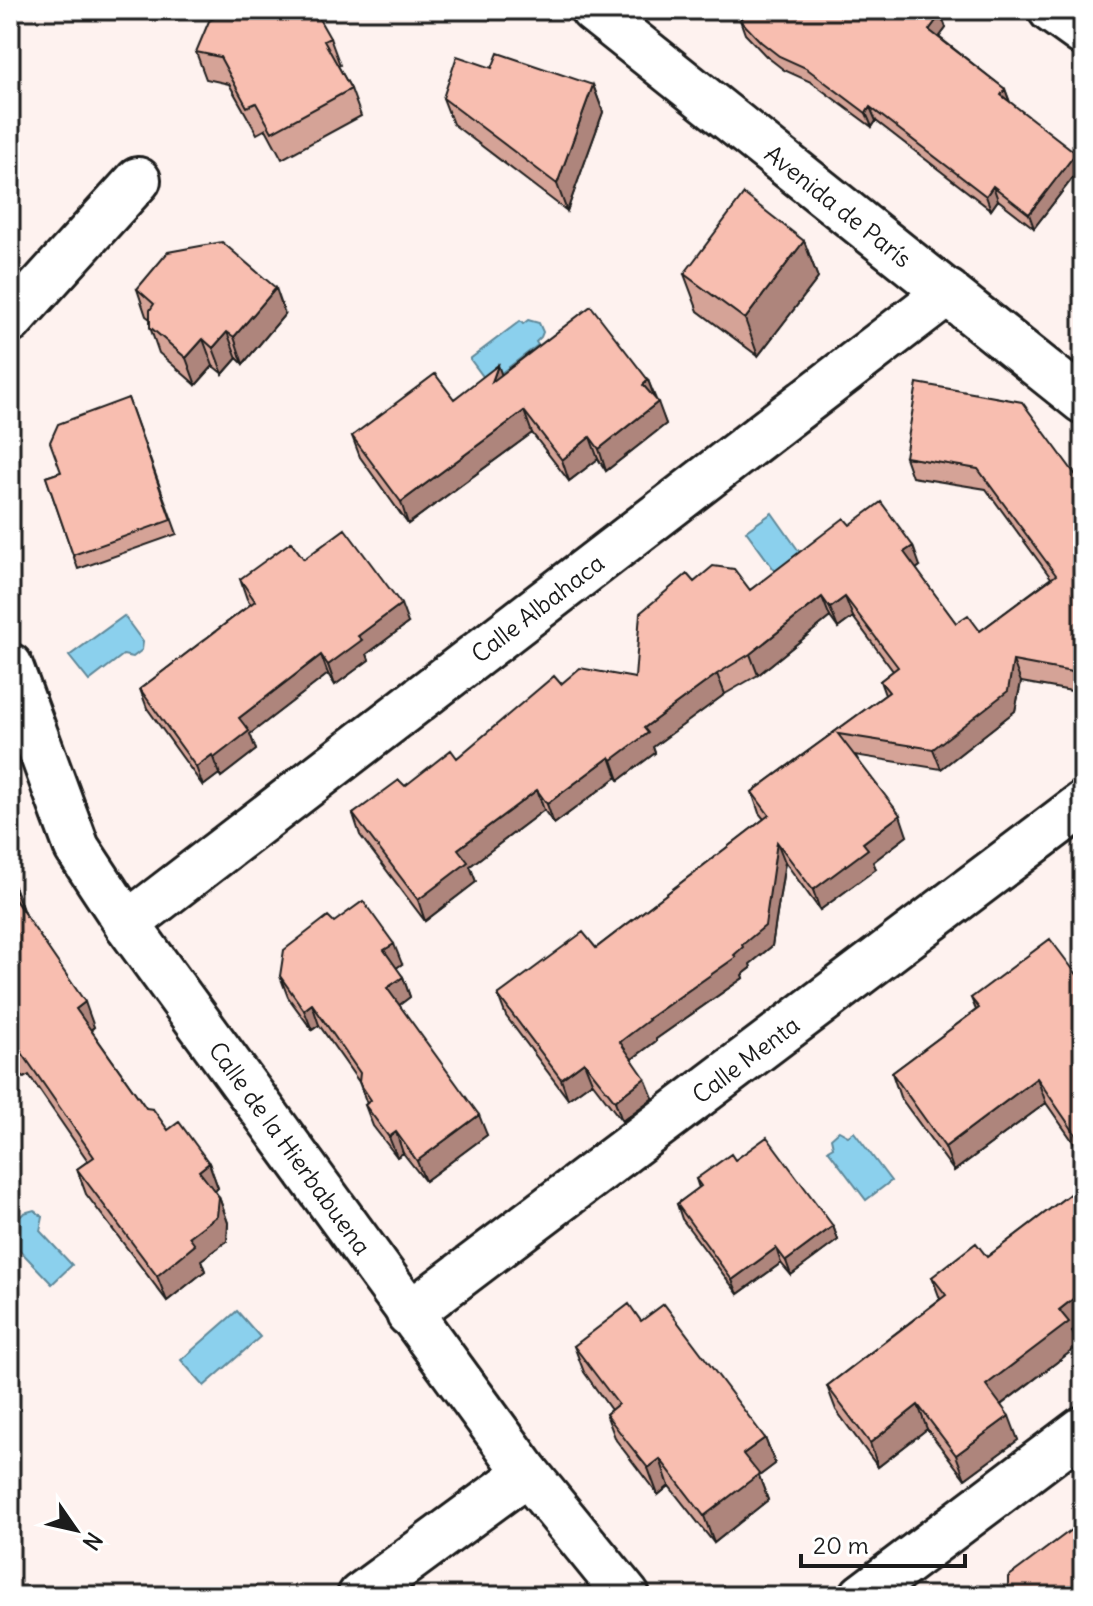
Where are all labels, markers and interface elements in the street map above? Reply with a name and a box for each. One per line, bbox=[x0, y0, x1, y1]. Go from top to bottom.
street label: Avenida de París bbox=[759, 138, 918, 273]
street label: Calle Albahaca bbox=[465, 547, 610, 669]
street label: Calle Menta bbox=[686, 1009, 805, 1109]
street label: Calle de la Hierbabuena bbox=[203, 1036, 378, 1260]
north arrow bbox=[36, 1490, 116, 1570]
scale bar bbox=[801, 1518, 965, 1568]
text: N bbox=[77, 1527, 108, 1555]
text: 20 m bbox=[813, 1530, 869, 1560]

